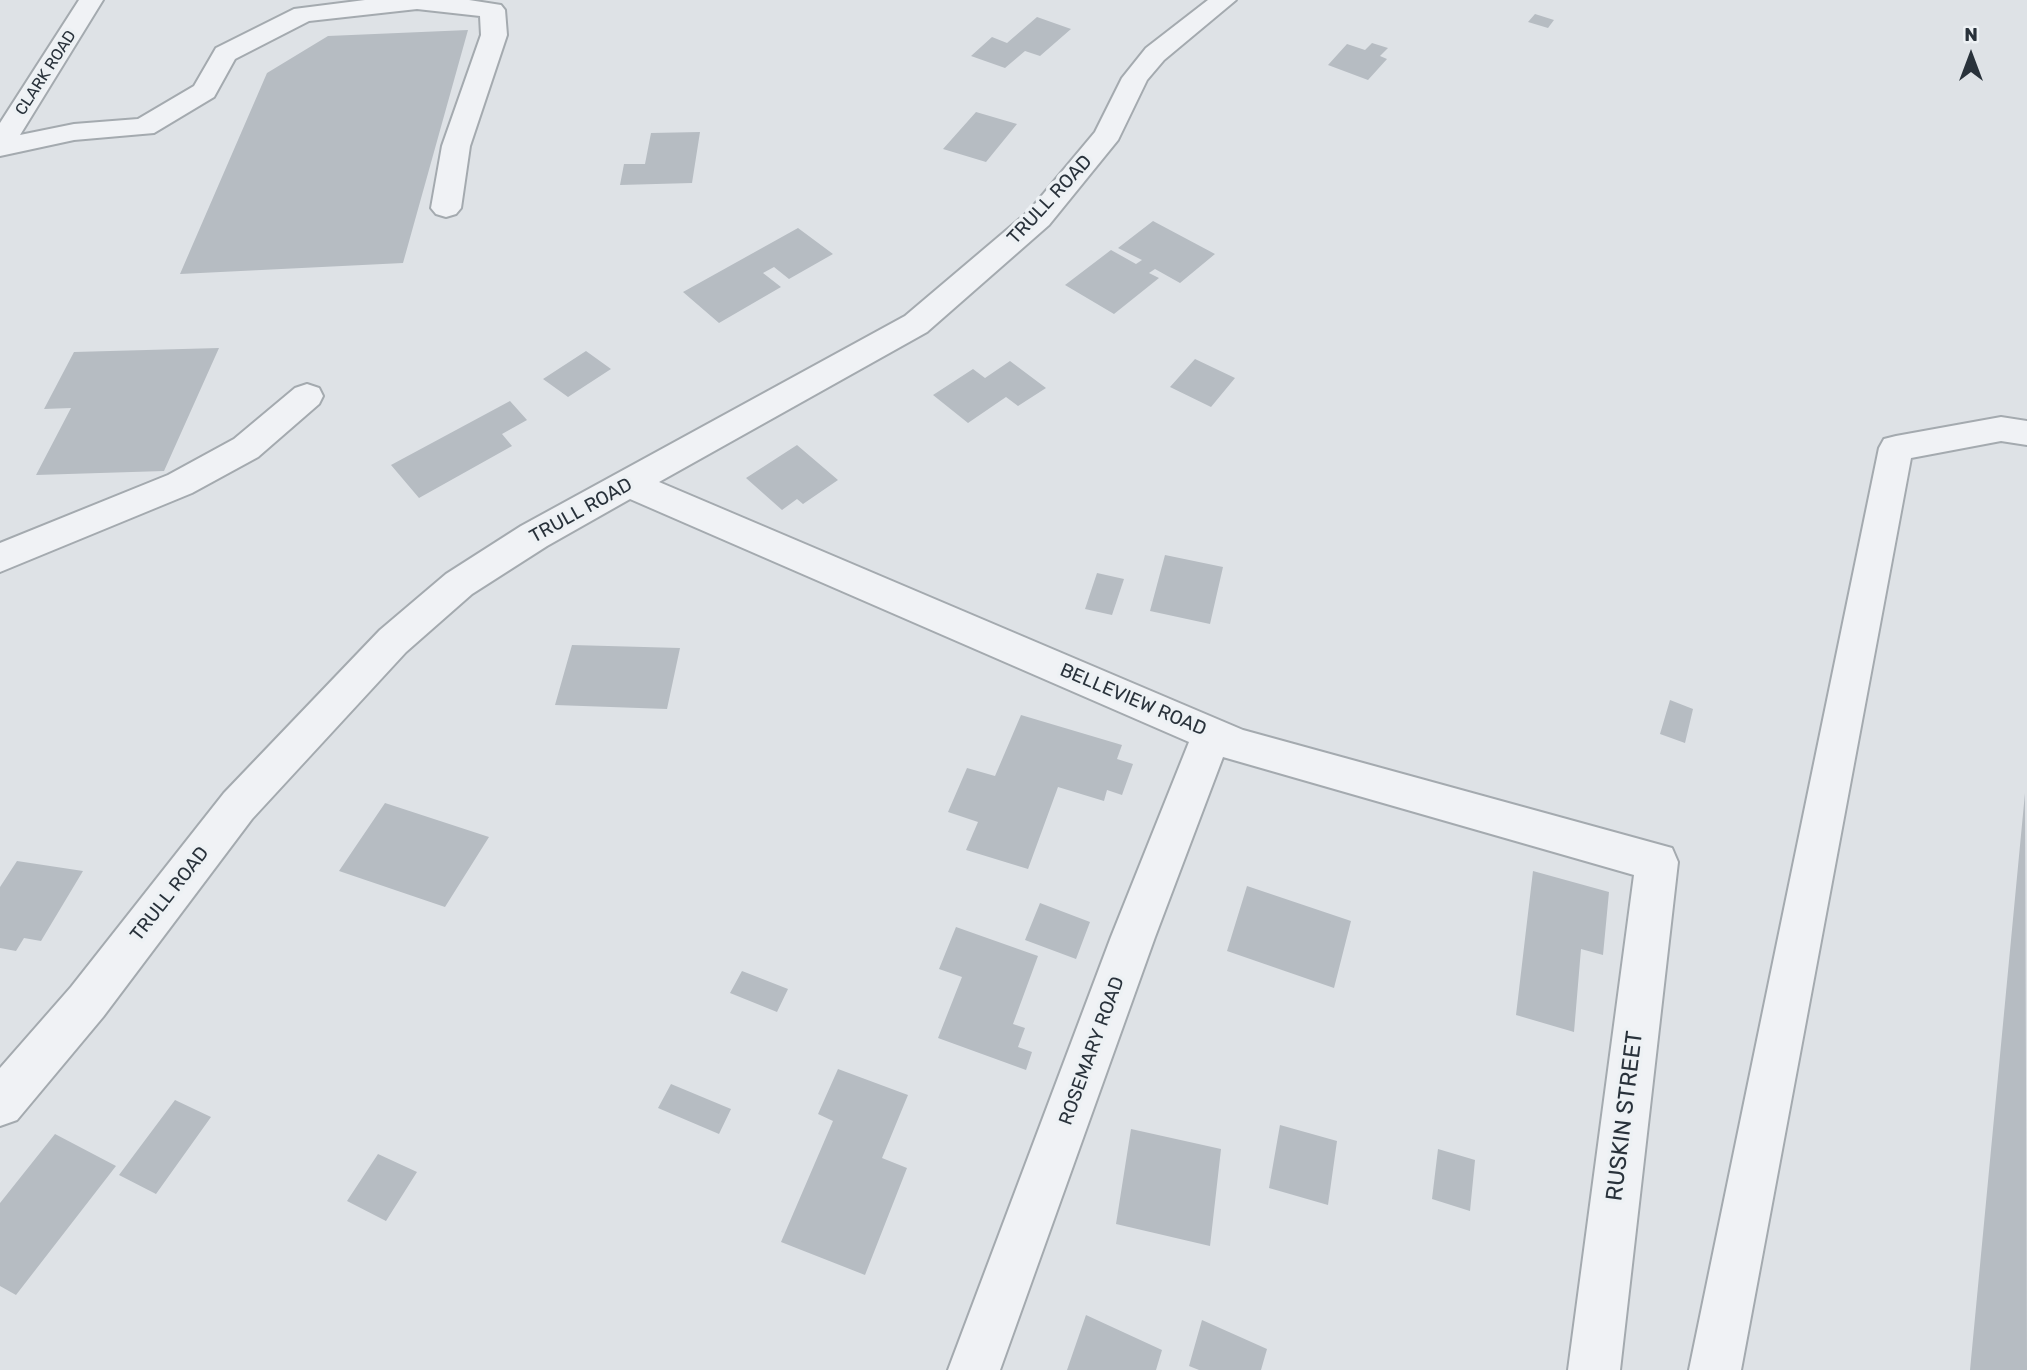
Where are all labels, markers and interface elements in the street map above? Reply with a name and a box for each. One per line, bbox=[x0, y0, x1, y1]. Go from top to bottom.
north arrow bbox=[1936, 21, 2006, 91]
text: N bbox=[1964, 23, 1978, 46]
street label: CLARK ROAD bbox=[11, 27, 81, 119]
street label: TRULL ROAD bbox=[1003, 151, 1097, 249]
street label: TRULL ROAD bbox=[526, 473, 636, 549]
street label: BELLEVIEW ROAD bbox=[1056, 659, 1210, 741]
street label: TRULL ROAD bbox=[126, 842, 214, 946]
street label: ROSEMARY ROAD bbox=[1055, 974, 1129, 1128]
street label: RUSKIN STREET bbox=[1601, 1029, 1649, 1203]

